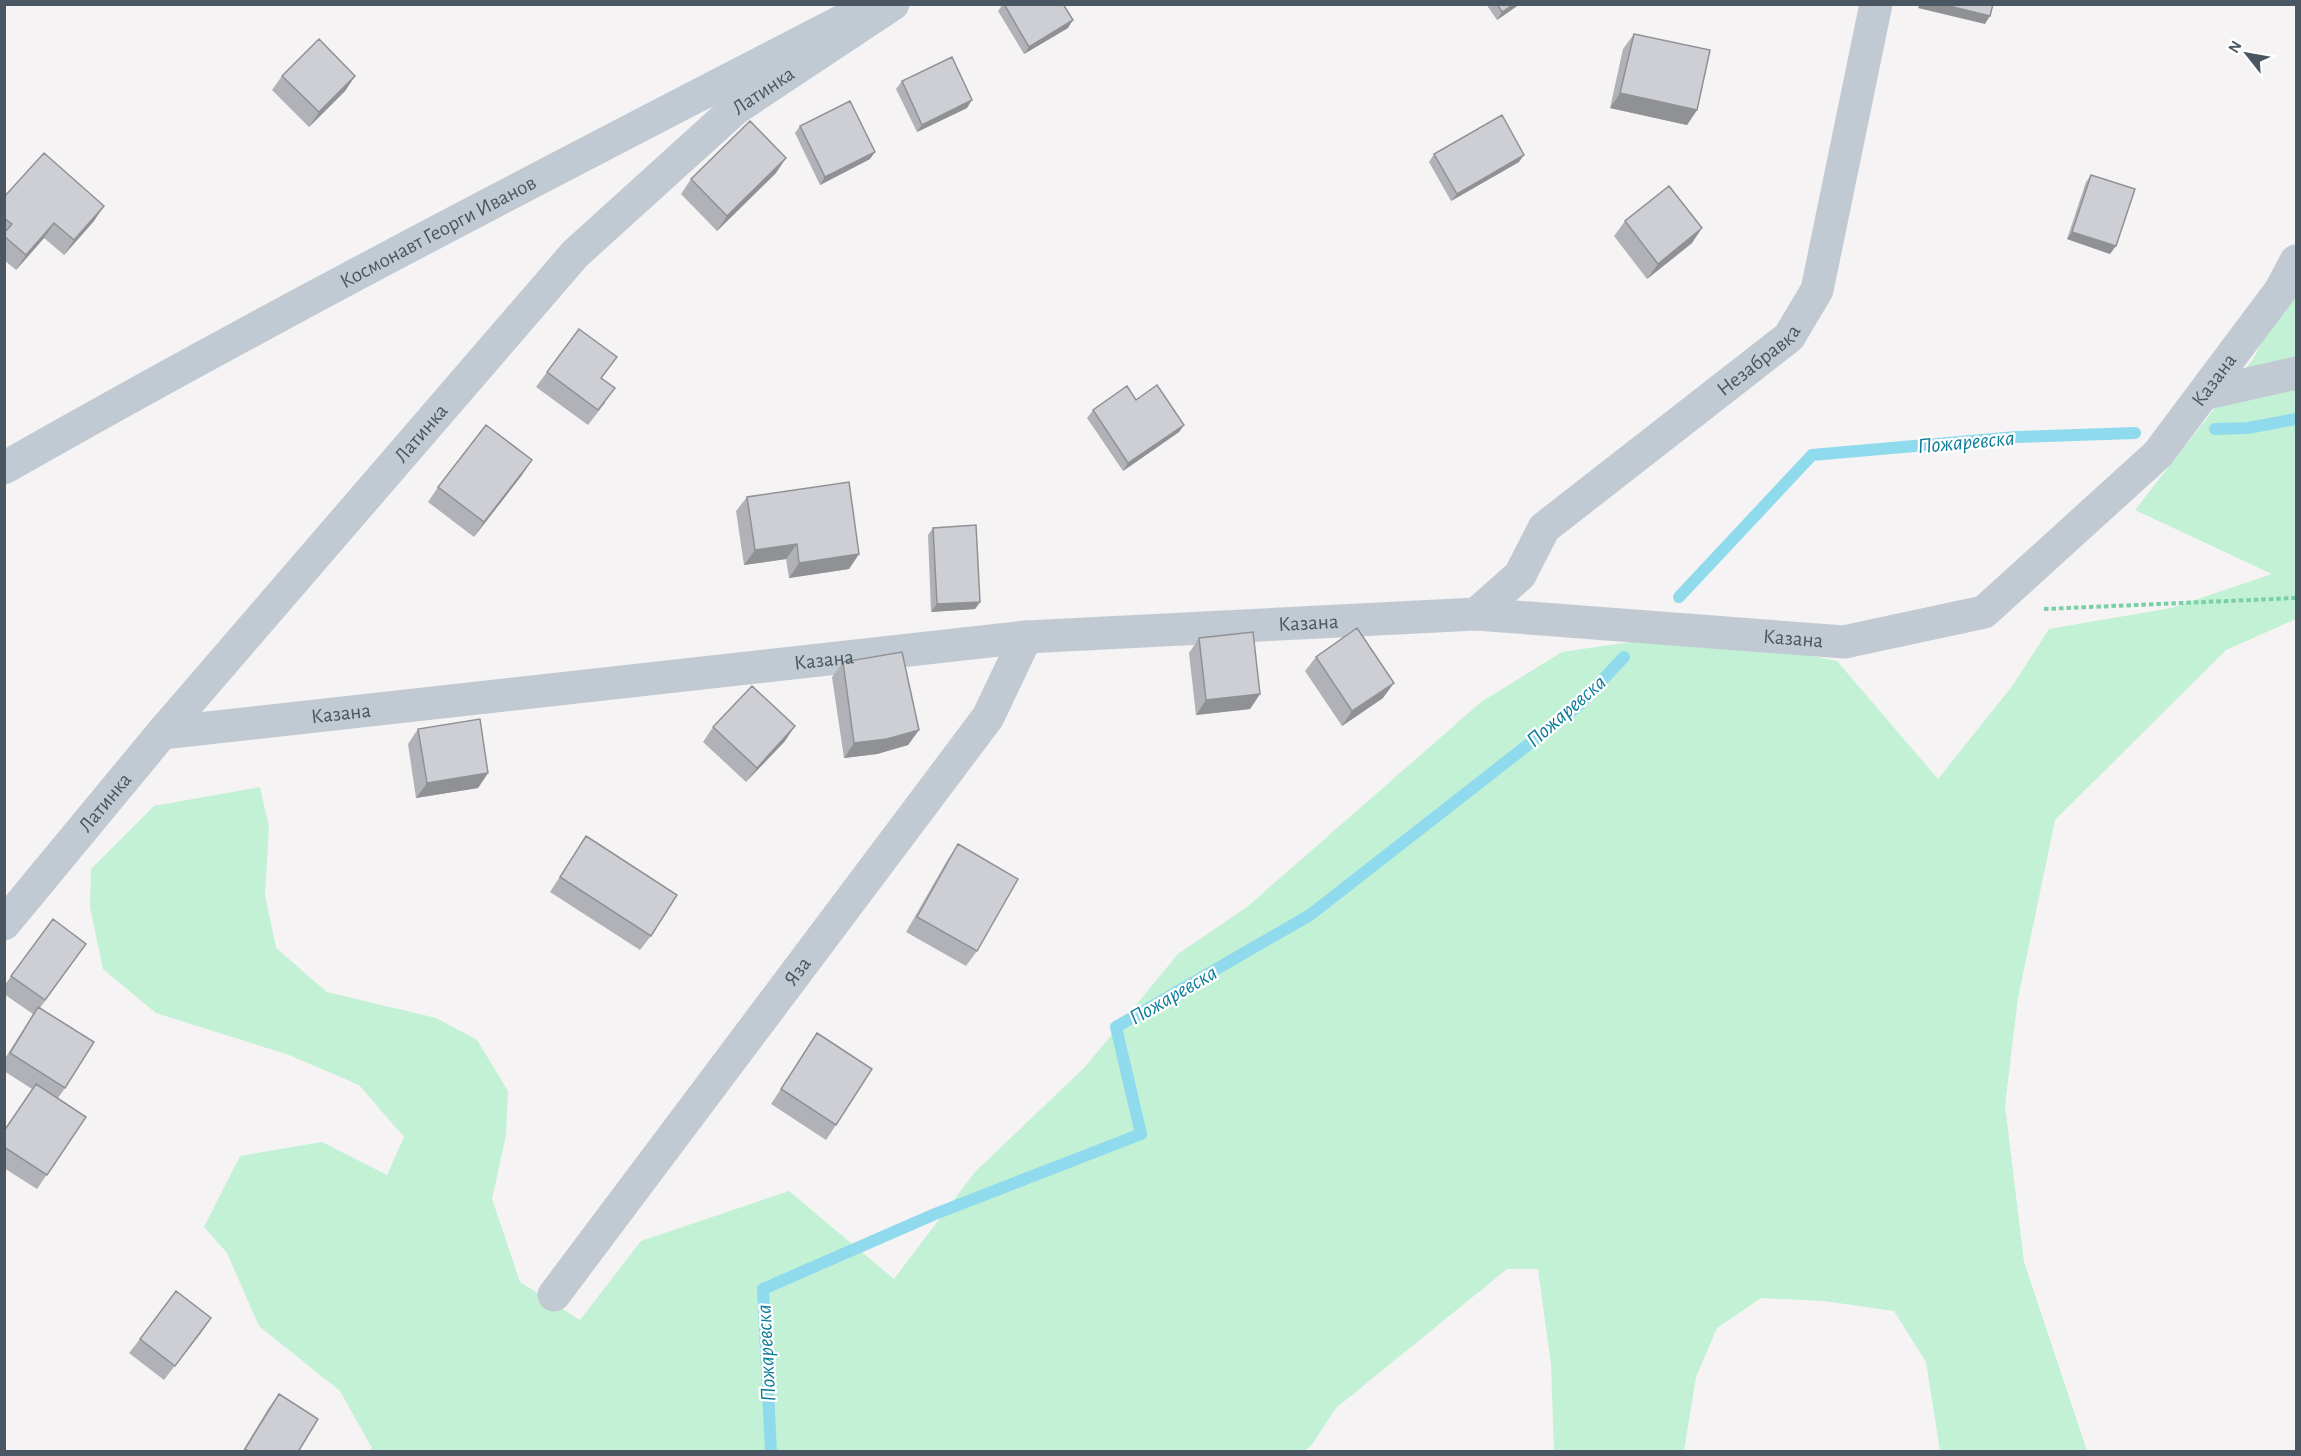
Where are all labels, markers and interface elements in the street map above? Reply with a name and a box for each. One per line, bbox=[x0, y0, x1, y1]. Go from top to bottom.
north arrow bbox=[2217, 24, 2277, 84]
text: N bbox=[2225, 38, 2245, 56]
street label: Латинка bbox=[728, 62, 798, 118]
street label: Космонавт Георги Иванов bbox=[336, 171, 539, 292]
street label: Незабравка bbox=[1713, 321, 1804, 400]
street label: Казана bbox=[2187, 349, 2240, 410]
street label: Латинка bbox=[390, 399, 452, 466]
water label: Пожаревска bbox=[1917, 427, 2015, 458]
street label: Казана bbox=[1278, 611, 1339, 635]
street label: Казана bbox=[1762, 625, 1824, 651]
street label: Казана bbox=[793, 646, 855, 673]
water label: Пожаревска bbox=[1522, 671, 1611, 752]
street label: Казана bbox=[310, 699, 372, 727]
street label: Латинка bbox=[74, 768, 135, 836]
street label: Яза bbox=[780, 953, 815, 989]
water label: Пожаревска bbox=[1125, 961, 1221, 1030]
water label: Пожаревска bbox=[752, 1304, 781, 1402]

